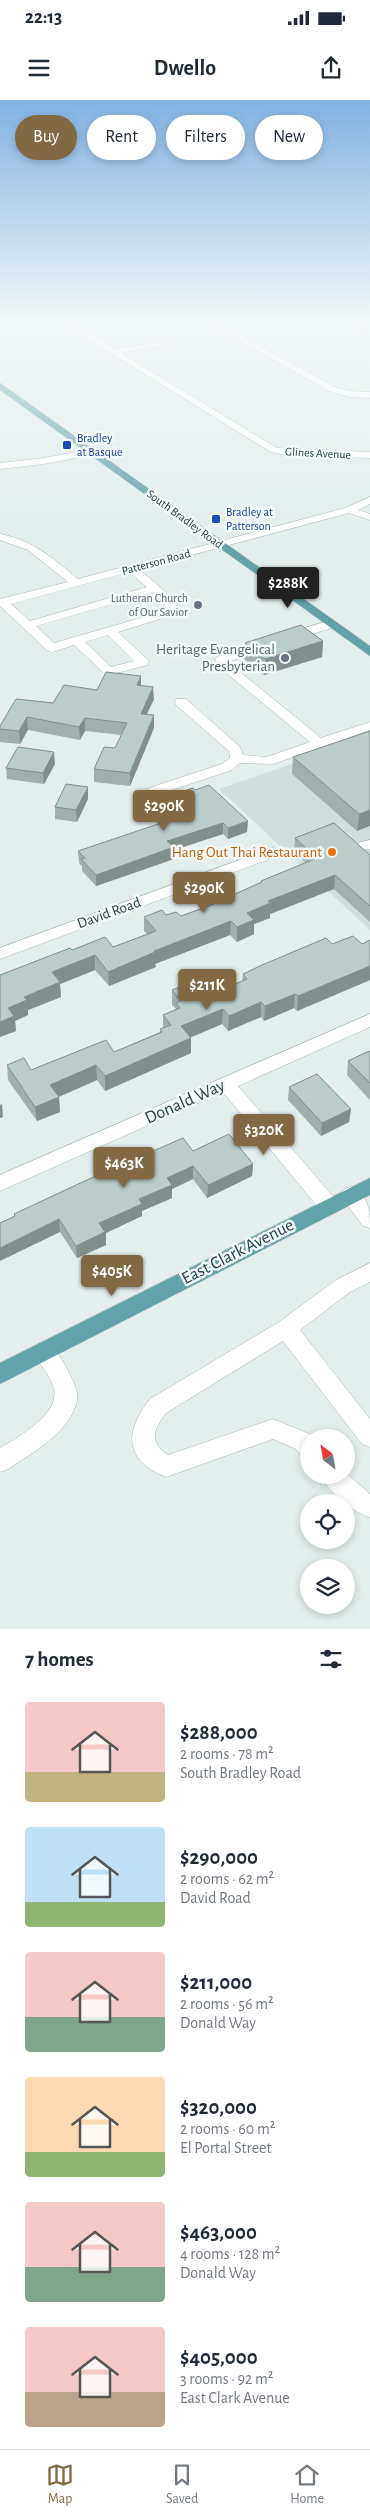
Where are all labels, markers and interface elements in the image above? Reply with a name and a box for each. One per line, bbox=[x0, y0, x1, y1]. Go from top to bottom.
text: 22:13 bbox=[25, 8, 62, 27]
icon: menu bbox=[25, 54, 53, 82]
icon: share bbox=[317, 54, 345, 82]
text: Dwello bbox=[154, 57, 216, 79]
chip: Buy bbox=[15, 115, 77, 160]
chip: Rent bbox=[87, 115, 156, 160]
chip: Filters bbox=[166, 115, 245, 160]
chip: New bbox=[255, 115, 323, 160]
place label: Bradley at Basque bbox=[77, 432, 123, 458]
marker: Bradley at Basque bbox=[61, 439, 73, 451]
street label: Glines Avenue bbox=[285, 445, 351, 461]
street label: South Bradley Road bbox=[144, 487, 225, 551]
place label: Bradley at Patterson bbox=[226, 506, 273, 532]
marker: Bradley at Patterson bbox=[210, 513, 222, 525]
street label: Patterson Road bbox=[120, 547, 192, 577]
pin: $288K bbox=[253, 566, 323, 609]
text: $288K bbox=[268, 575, 308, 591]
place label: Lutheran Church of Our Savior bbox=[111, 592, 188, 618]
marker: Lutheran Church of Our Savior bbox=[192, 599, 204, 611]
place label: Heritage Evangelical Presbyterian bbox=[156, 642, 275, 674]
marker: Heritage Evangelical Presbyterian bbox=[279, 652, 291, 664]
pin: $290K bbox=[129, 790, 199, 832]
text: $290K bbox=[144, 798, 184, 814]
place label: Hang Out Thai Restaurant bbox=[172, 845, 322, 860]
marker: Hang Out Thai Restaurant bbox=[326, 846, 338, 858]
pin: $290K bbox=[169, 872, 239, 914]
text: $290K bbox=[184, 880, 224, 896]
street label: David Road bbox=[75, 895, 143, 931]
pin: $211K bbox=[172, 968, 242, 1011]
text: $211K bbox=[189, 977, 225, 993]
street label: Donald Way bbox=[142, 1076, 228, 1128]
pin: $320K bbox=[229, 1114, 299, 1156]
text: $320K bbox=[244, 1122, 284, 1138]
pin: $463K bbox=[89, 1146, 159, 1189]
text: $463K bbox=[104, 1155, 144, 1171]
street label: East Clark Avenue bbox=[179, 1216, 297, 1288]
pin: $405K bbox=[77, 1254, 147, 1297]
text: $405K bbox=[92, 1263, 132, 1279]
north arrow bbox=[300, 1429, 355, 1484]
map controls bbox=[300, 1429, 355, 1614]
button: locate bbox=[300, 1494, 355, 1549]
button: layers bbox=[300, 1559, 355, 1614]
icon: filters bbox=[317, 1645, 345, 1673]
text: 7 homes bbox=[25, 1649, 94, 1670]
icon: home bbox=[65, 1722, 125, 1782]
text: $288,000 bbox=[180, 1722, 258, 1743]
text: 2 rooms · 78 m² bbox=[180, 1746, 274, 1762]
text: South Bradley Road bbox=[180, 1765, 301, 1781]
icon: home bbox=[65, 1847, 125, 1907]
text: $290,000 bbox=[180, 1847, 258, 1868]
text: 2 rooms · 62 m² bbox=[180, 1871, 274, 1887]
text: David Road bbox=[180, 1890, 251, 1906]
icon: home bbox=[65, 1972, 125, 2032]
text: $211,000 bbox=[180, 1972, 252, 1993]
text: 2 rooms · 56 m² bbox=[180, 1996, 274, 2012]
text: Donald Way bbox=[180, 2015, 256, 2031]
icon: home bbox=[65, 2097, 125, 2157]
text: $320,000 bbox=[180, 2097, 257, 2118]
text: 2 rooms · 60 m² bbox=[180, 2121, 275, 2137]
text: El Portal Street bbox=[180, 2140, 272, 2156]
icon: home bbox=[65, 2222, 125, 2282]
text: $463,000 bbox=[180, 2222, 257, 2243]
text: 4 rooms · 128 m² bbox=[180, 2246, 280, 2262]
text: Donald Way bbox=[180, 2265, 256, 2281]
icon: home bbox=[65, 2347, 125, 2407]
text: $405,000 bbox=[180, 2347, 258, 2368]
text: 3 rooms · 92 m² bbox=[180, 2371, 273, 2387]
text: East Clark Avenue bbox=[180, 2390, 290, 2406]
tab: Map bbox=[46, 2461, 74, 2508]
tab: Saved bbox=[166, 2461, 198, 2508]
tab: Home bbox=[290, 2461, 324, 2508]

